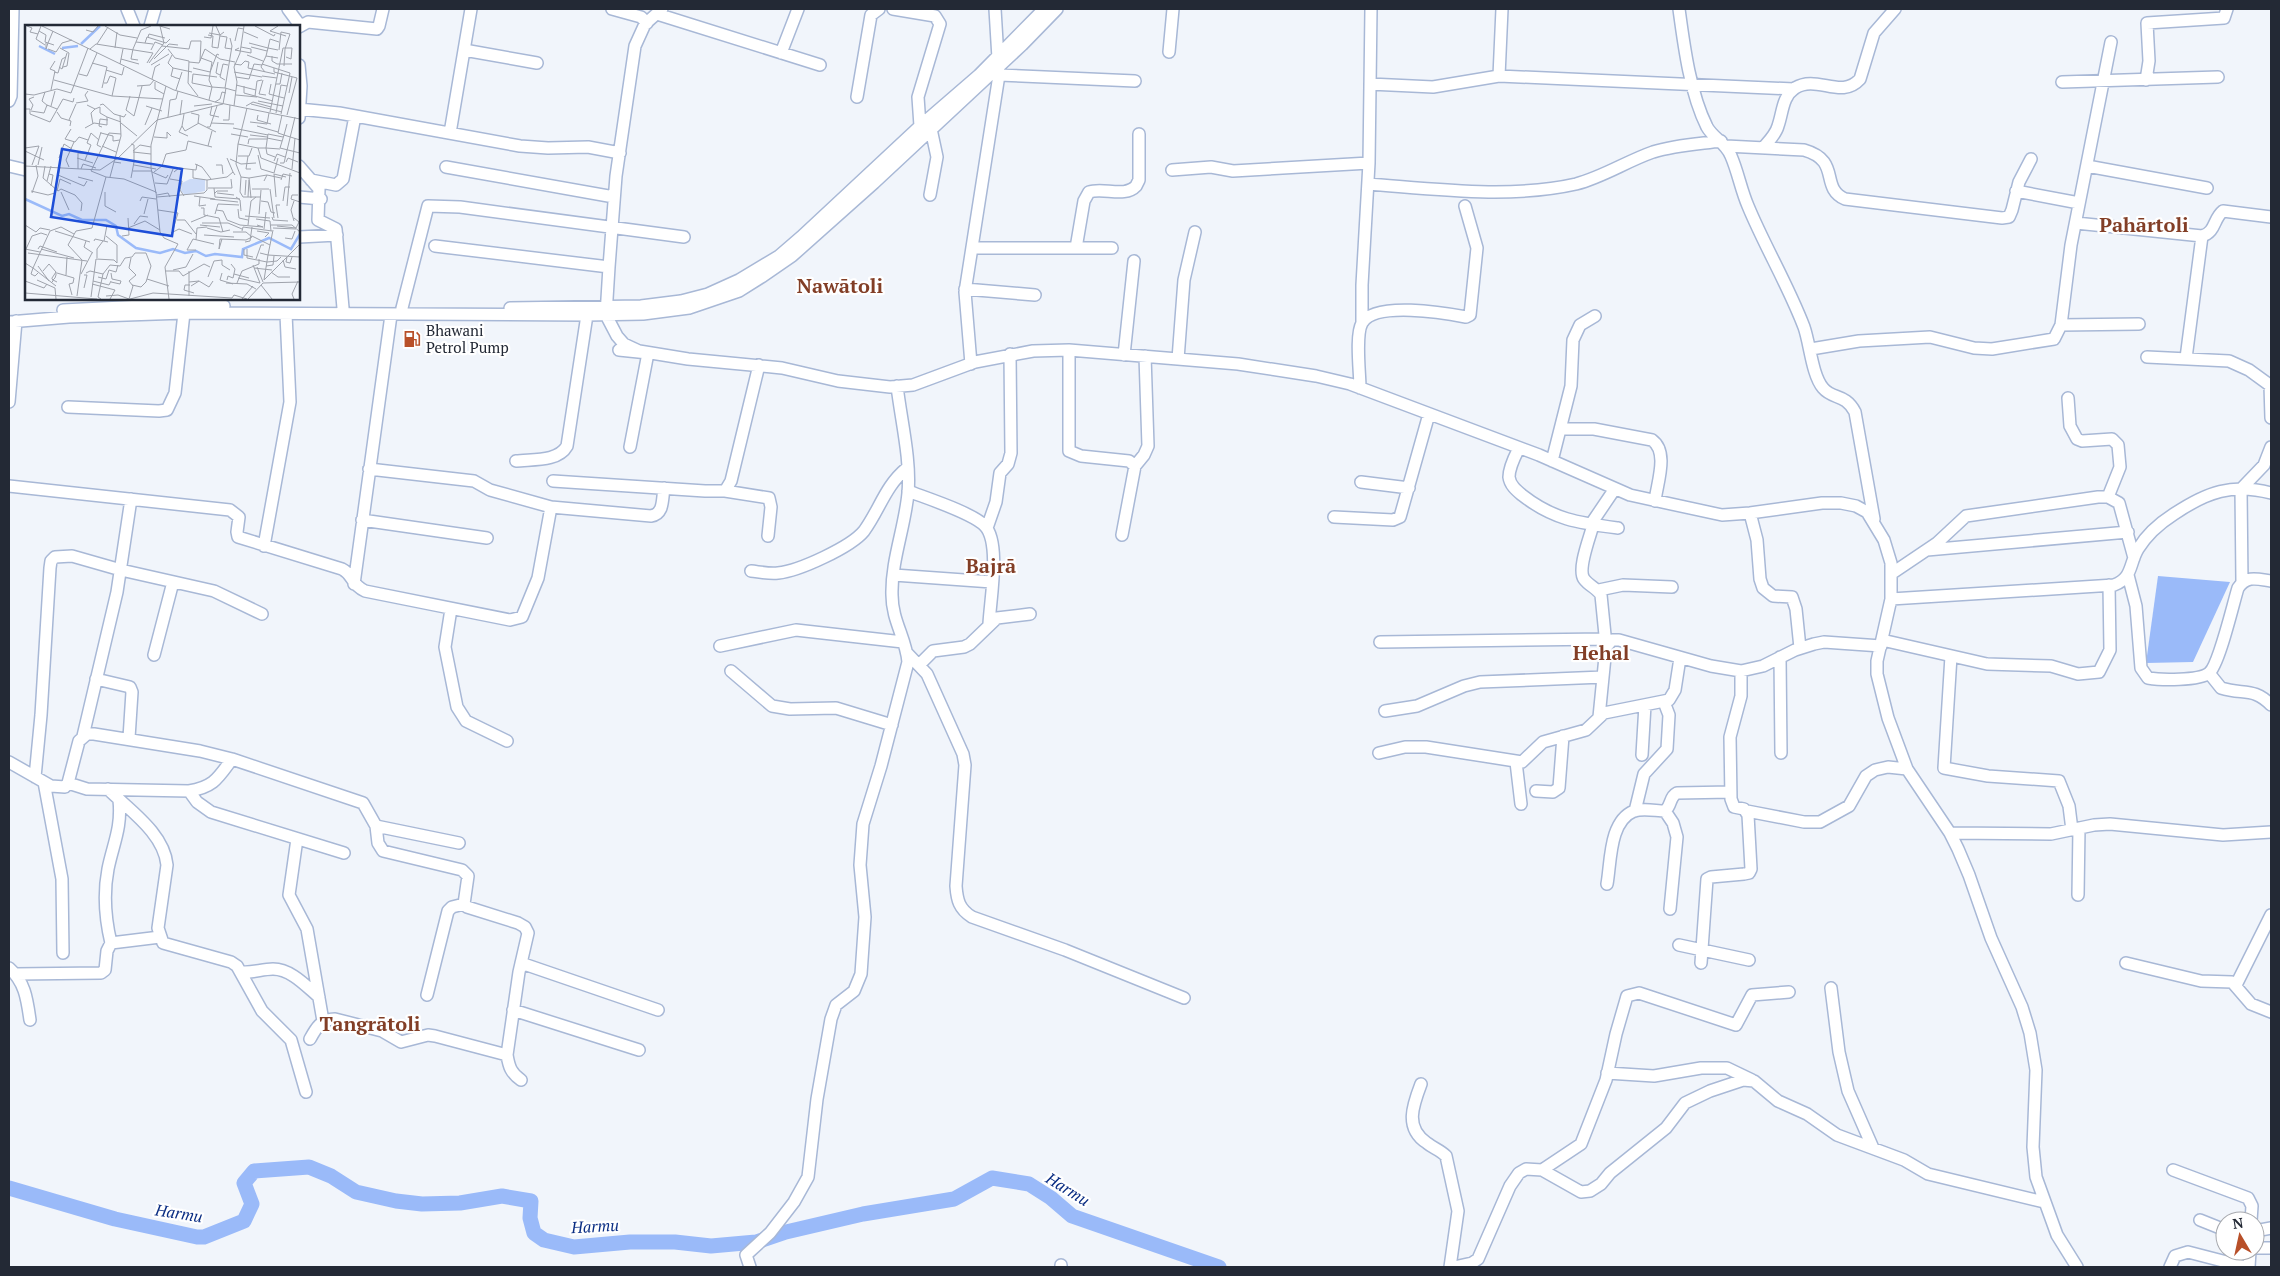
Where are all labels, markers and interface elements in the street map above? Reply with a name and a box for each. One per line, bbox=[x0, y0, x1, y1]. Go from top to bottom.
inset map bbox=[25, 25, 300, 300]
district label: Pahārtoli bbox=[2099, 211, 2189, 238]
district label: Nawātoli bbox=[797, 272, 883, 299]
place label: Bhawani Petrol Pump bbox=[426, 320, 509, 357]
fuel station icon: Bhawani Petrol Pump bbox=[402, 329, 422, 349]
district label: Bajrā bbox=[966, 552, 1016, 579]
district label: Hehal bbox=[1573, 639, 1630, 666]
district label: Tangrātoli bbox=[320, 1010, 421, 1037]
water label: Harmu bbox=[1041, 1167, 1094, 1211]
water label: Harmu bbox=[153, 1198, 204, 1228]
north arrow bbox=[2215, 1211, 2265, 1261]
text: N bbox=[2231, 1212, 2245, 1233]
water label: Harmu bbox=[570, 1214, 619, 1238]

